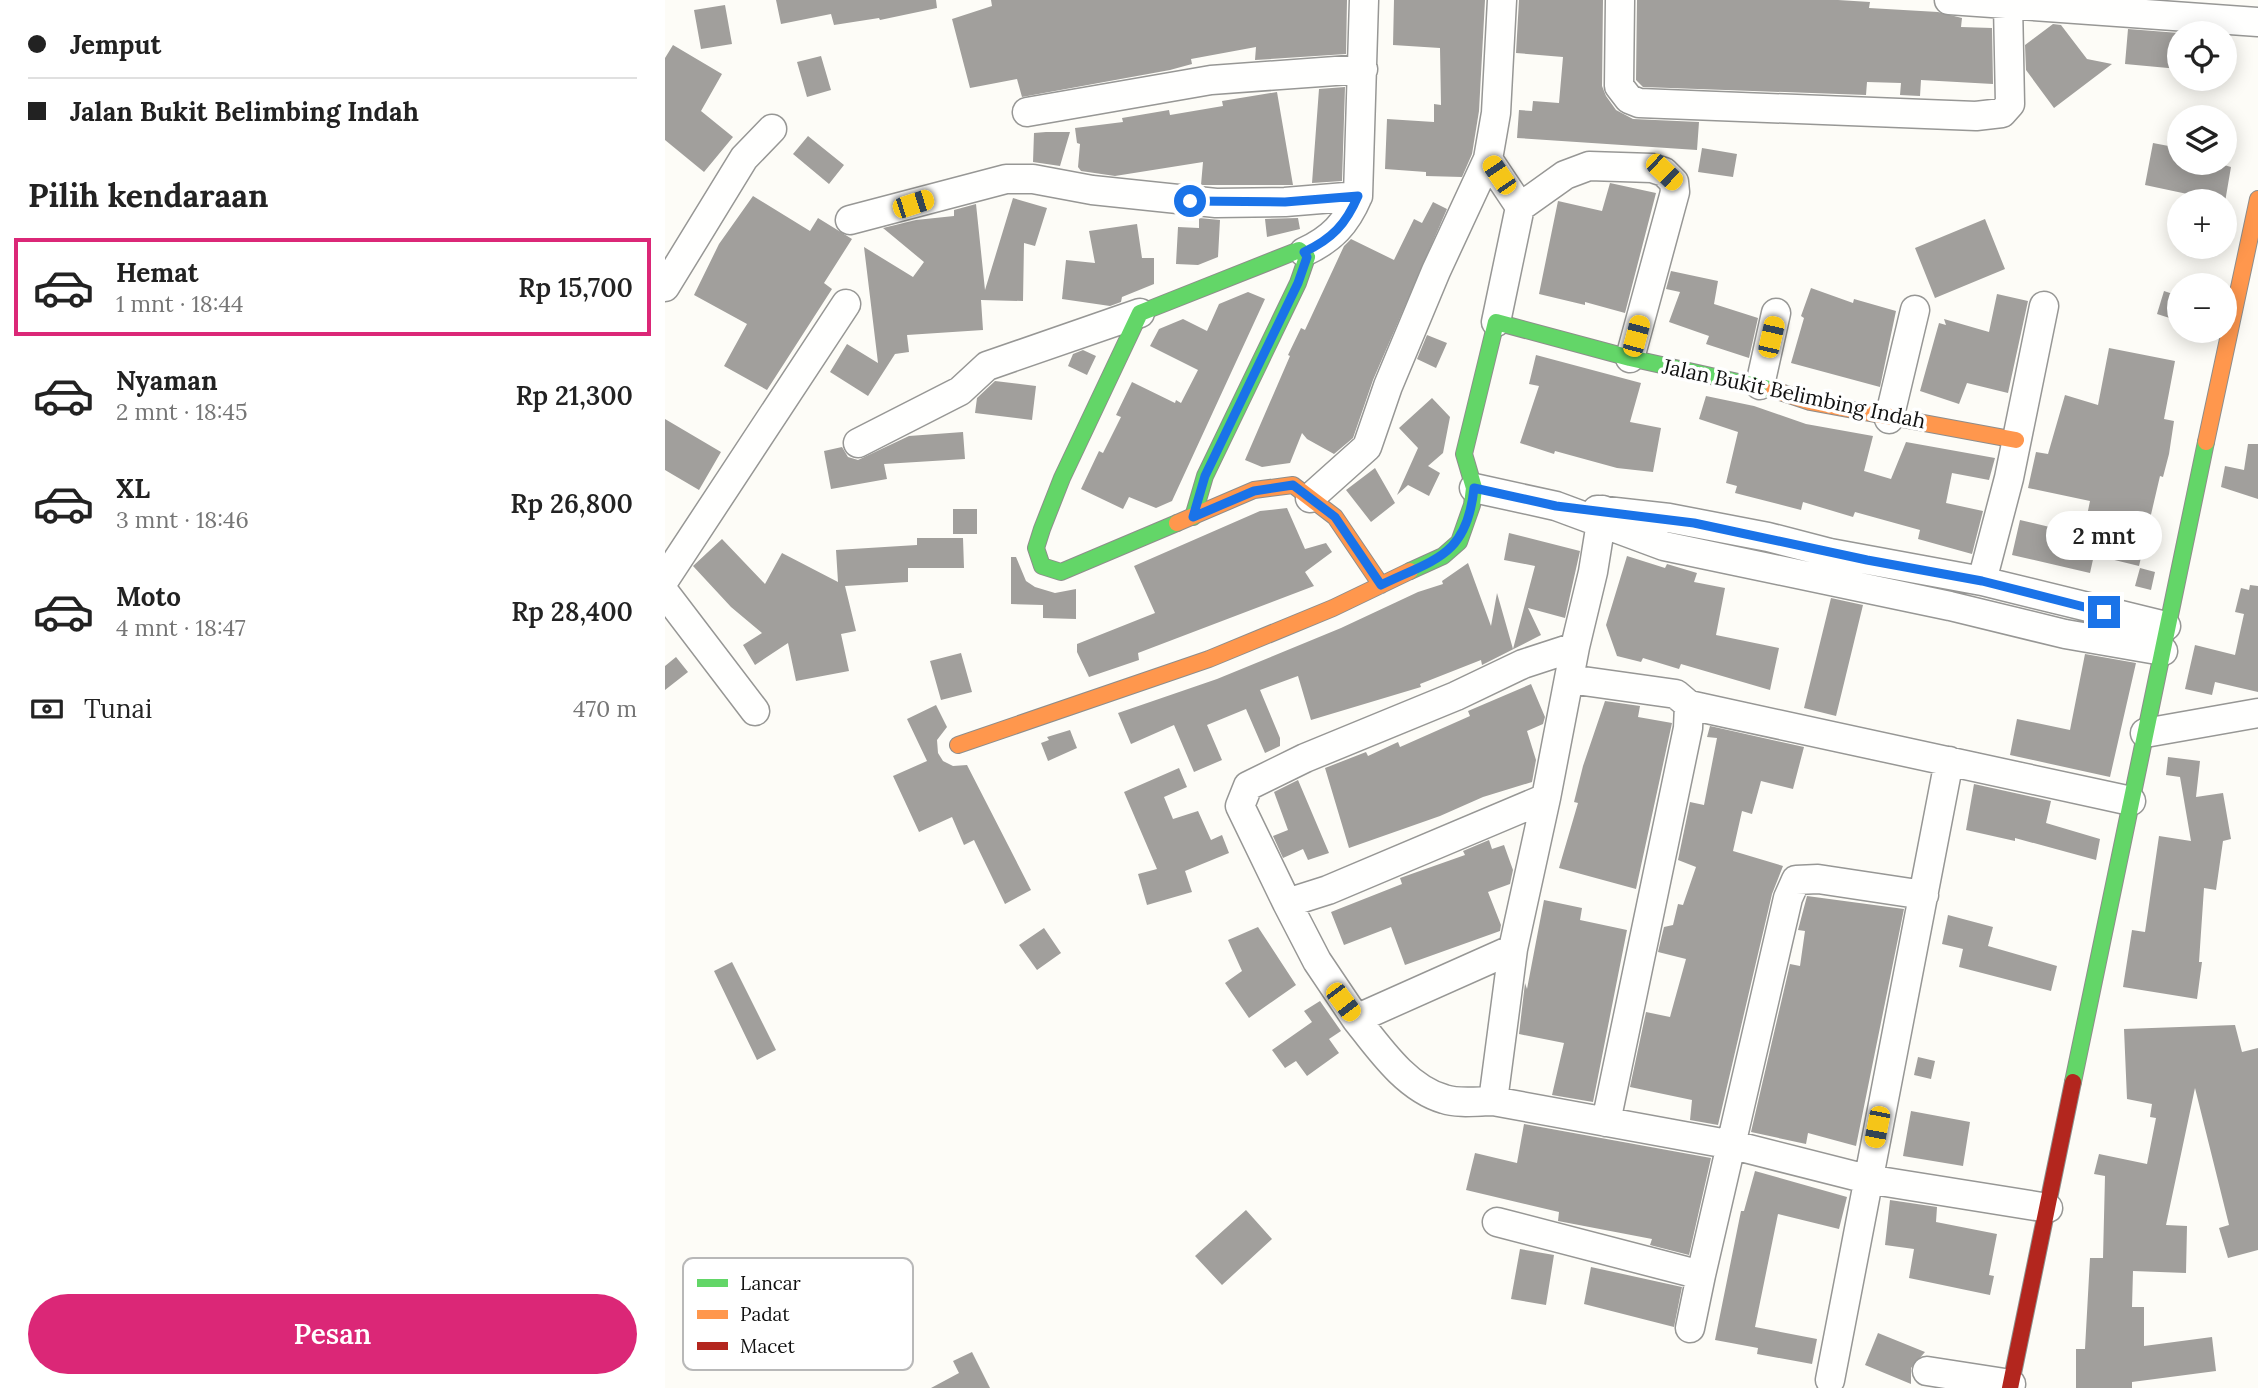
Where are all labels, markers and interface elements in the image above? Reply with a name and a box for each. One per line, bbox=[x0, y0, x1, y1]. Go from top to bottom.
map controls bbox=[2167, 21, 2237, 343]
button: locate bbox=[2167, 21, 2237, 91]
text: Jemput bbox=[70, 28, 161, 61]
text: Jalan Bukit Belimbing Indah bbox=[70, 95, 419, 128]
button: layers bbox=[2167, 105, 2237, 175]
car bbox=[1642, 150, 1687, 194]
car bbox=[1479, 152, 1520, 198]
text: Pilih kendaraan bbox=[28, 175, 268, 216]
route start bbox=[1174, 185, 1206, 217]
car bbox=[890, 188, 937, 220]
button: + bbox=[2167, 189, 2237, 259]
icon: car bbox=[32, 256, 95, 319]
text: Hemat bbox=[116, 256, 198, 289]
text: Rp 15,700 bbox=[518, 271, 633, 304]
button: − bbox=[2167, 273, 2237, 343]
text: 1 mnt · 18:44 bbox=[116, 289, 243, 318]
car bbox=[1621, 313, 1652, 359]
car bbox=[1757, 314, 1786, 360]
street label: Jalan Bukit Belimbing Indah bbox=[1659, 352, 1928, 435]
icon: car bbox=[32, 364, 95, 427]
text: Nyaman bbox=[116, 364, 217, 397]
text: Rp 21,300 bbox=[515, 379, 633, 412]
text: 2 mnt · 18:45 bbox=[116, 397, 248, 426]
icon: car bbox=[32, 472, 95, 535]
text: XL bbox=[116, 472, 150, 505]
text: Rp 26,800 bbox=[510, 487, 633, 520]
text: 3 mnt · 18:46 bbox=[116, 505, 249, 534]
callout: 2 mnt bbox=[2046, 510, 2162, 560]
text: 2 mnt bbox=[2073, 521, 2135, 550]
icon: car bbox=[32, 580, 95, 643]
text: Moto bbox=[116, 580, 181, 613]
text: Rp 28,400 bbox=[511, 595, 633, 628]
route end bbox=[2088, 596, 2120, 628]
text: 4 mnt · 18:47 bbox=[116, 613, 246, 642]
icon: cash bbox=[28, 690, 66, 728]
text: Tunai bbox=[84, 692, 152, 725]
text: 470 m bbox=[573, 694, 637, 723]
car bbox=[1322, 979, 1365, 1025]
car bbox=[1863, 1104, 1892, 1150]
legend bbox=[683, 1258, 913, 1370]
text: Lancar bbox=[740, 1271, 802, 1295]
button: Pesan bbox=[28, 1294, 637, 1374]
text: Padat bbox=[740, 1302, 790, 1326]
text: Macet bbox=[740, 1334, 795, 1358]

